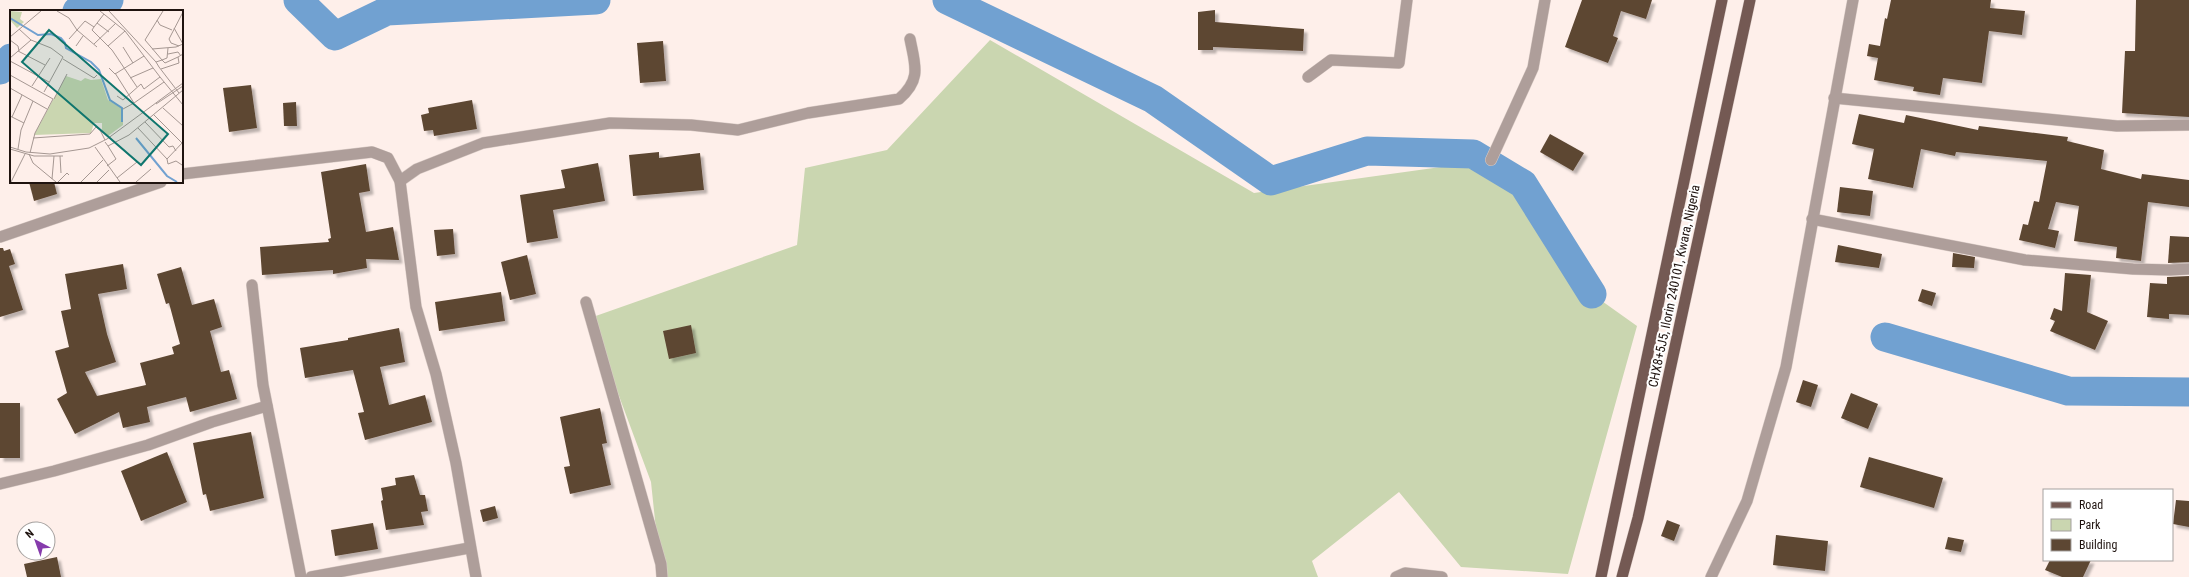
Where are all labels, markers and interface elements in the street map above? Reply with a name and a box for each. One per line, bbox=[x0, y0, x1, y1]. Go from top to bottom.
inset map bbox=[10, 10, 183, 183]
street label: CHX8+5J5, Ilorin 240101, Kwara, Nigeria bbox=[1645, 183, 1703, 389]
legend bbox=[2043, 489, 2173, 561]
text: Road bbox=[2079, 498, 2103, 512]
text: Park bbox=[2079, 518, 2101, 532]
north arrow bbox=[16, 521, 56, 561]
text: N bbox=[23, 527, 37, 541]
text: Building bbox=[2079, 538, 2117, 552]

